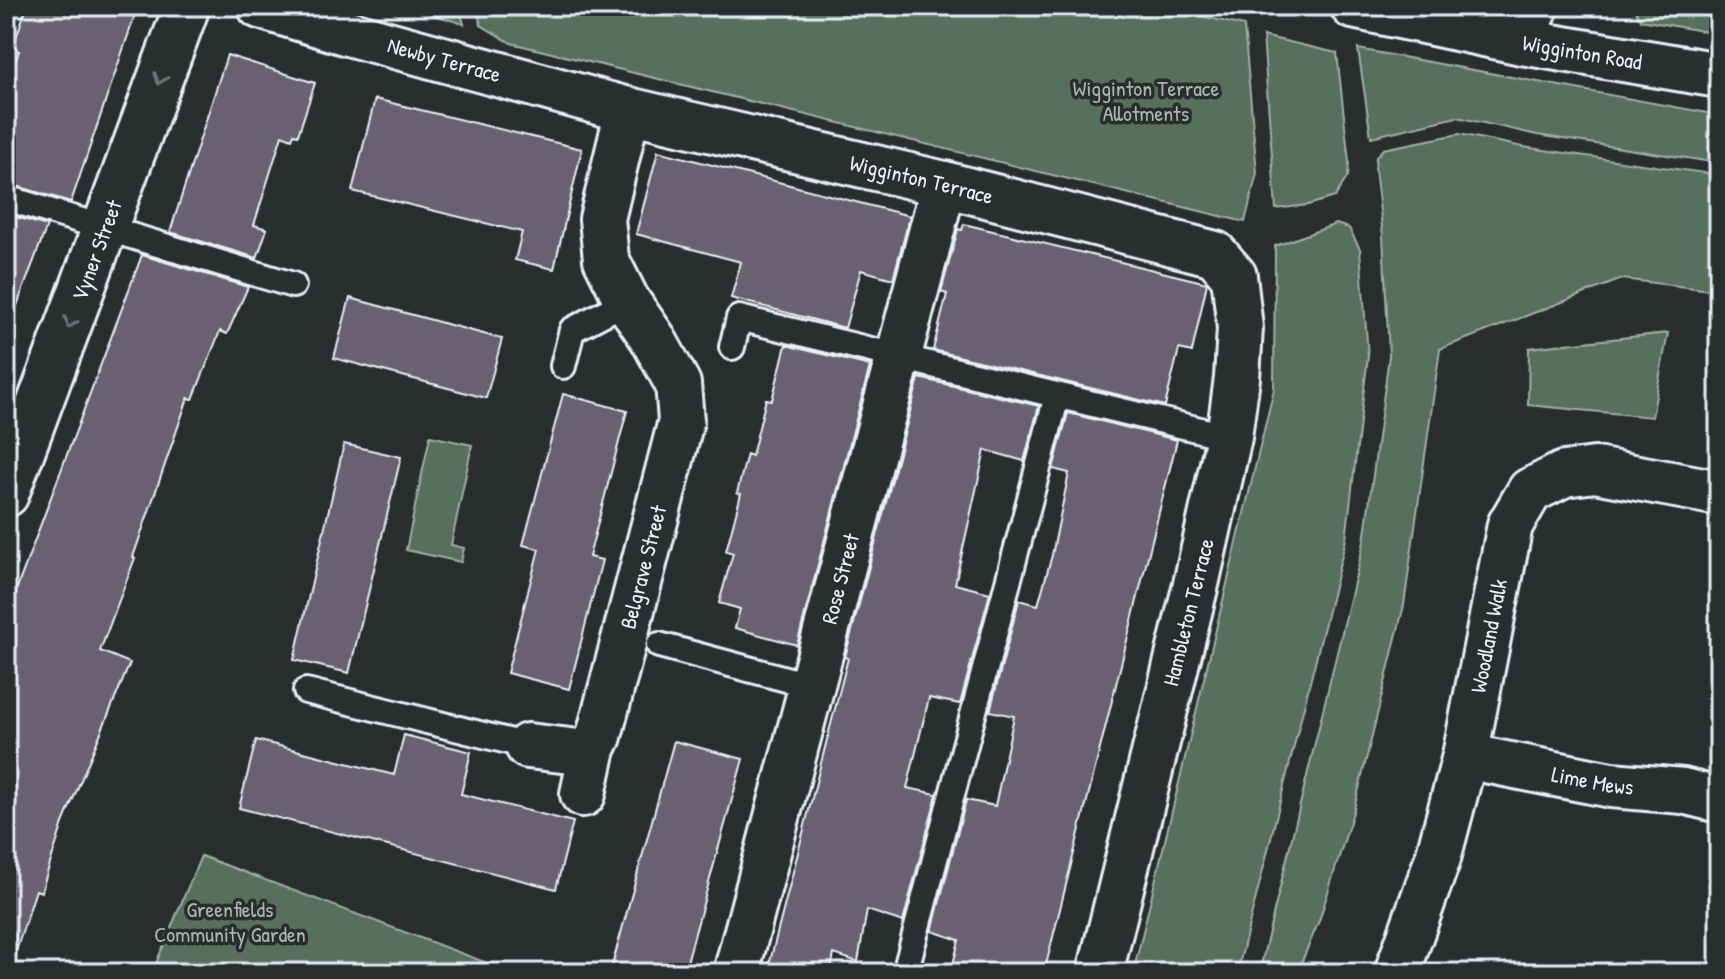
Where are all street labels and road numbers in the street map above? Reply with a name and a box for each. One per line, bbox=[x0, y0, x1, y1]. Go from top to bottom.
street label: Wigginton Road bbox=[1520, 27, 1645, 77]
street label: Newby Terrace bbox=[384, 30, 505, 89]
street label: Wigginton Terrace bbox=[847, 147, 997, 211]
street label: Vyner Street bbox=[64, 195, 129, 305]
street label: Belgrave Street bbox=[613, 502, 674, 632]
street label: Rose Street bbox=[814, 530, 866, 627]
street label: Hambleton Terrace bbox=[1155, 535, 1221, 689]
street label: Woodland Walk bbox=[1463, 576, 1514, 695]
street label: Lime Mews bbox=[1549, 759, 1635, 802]

